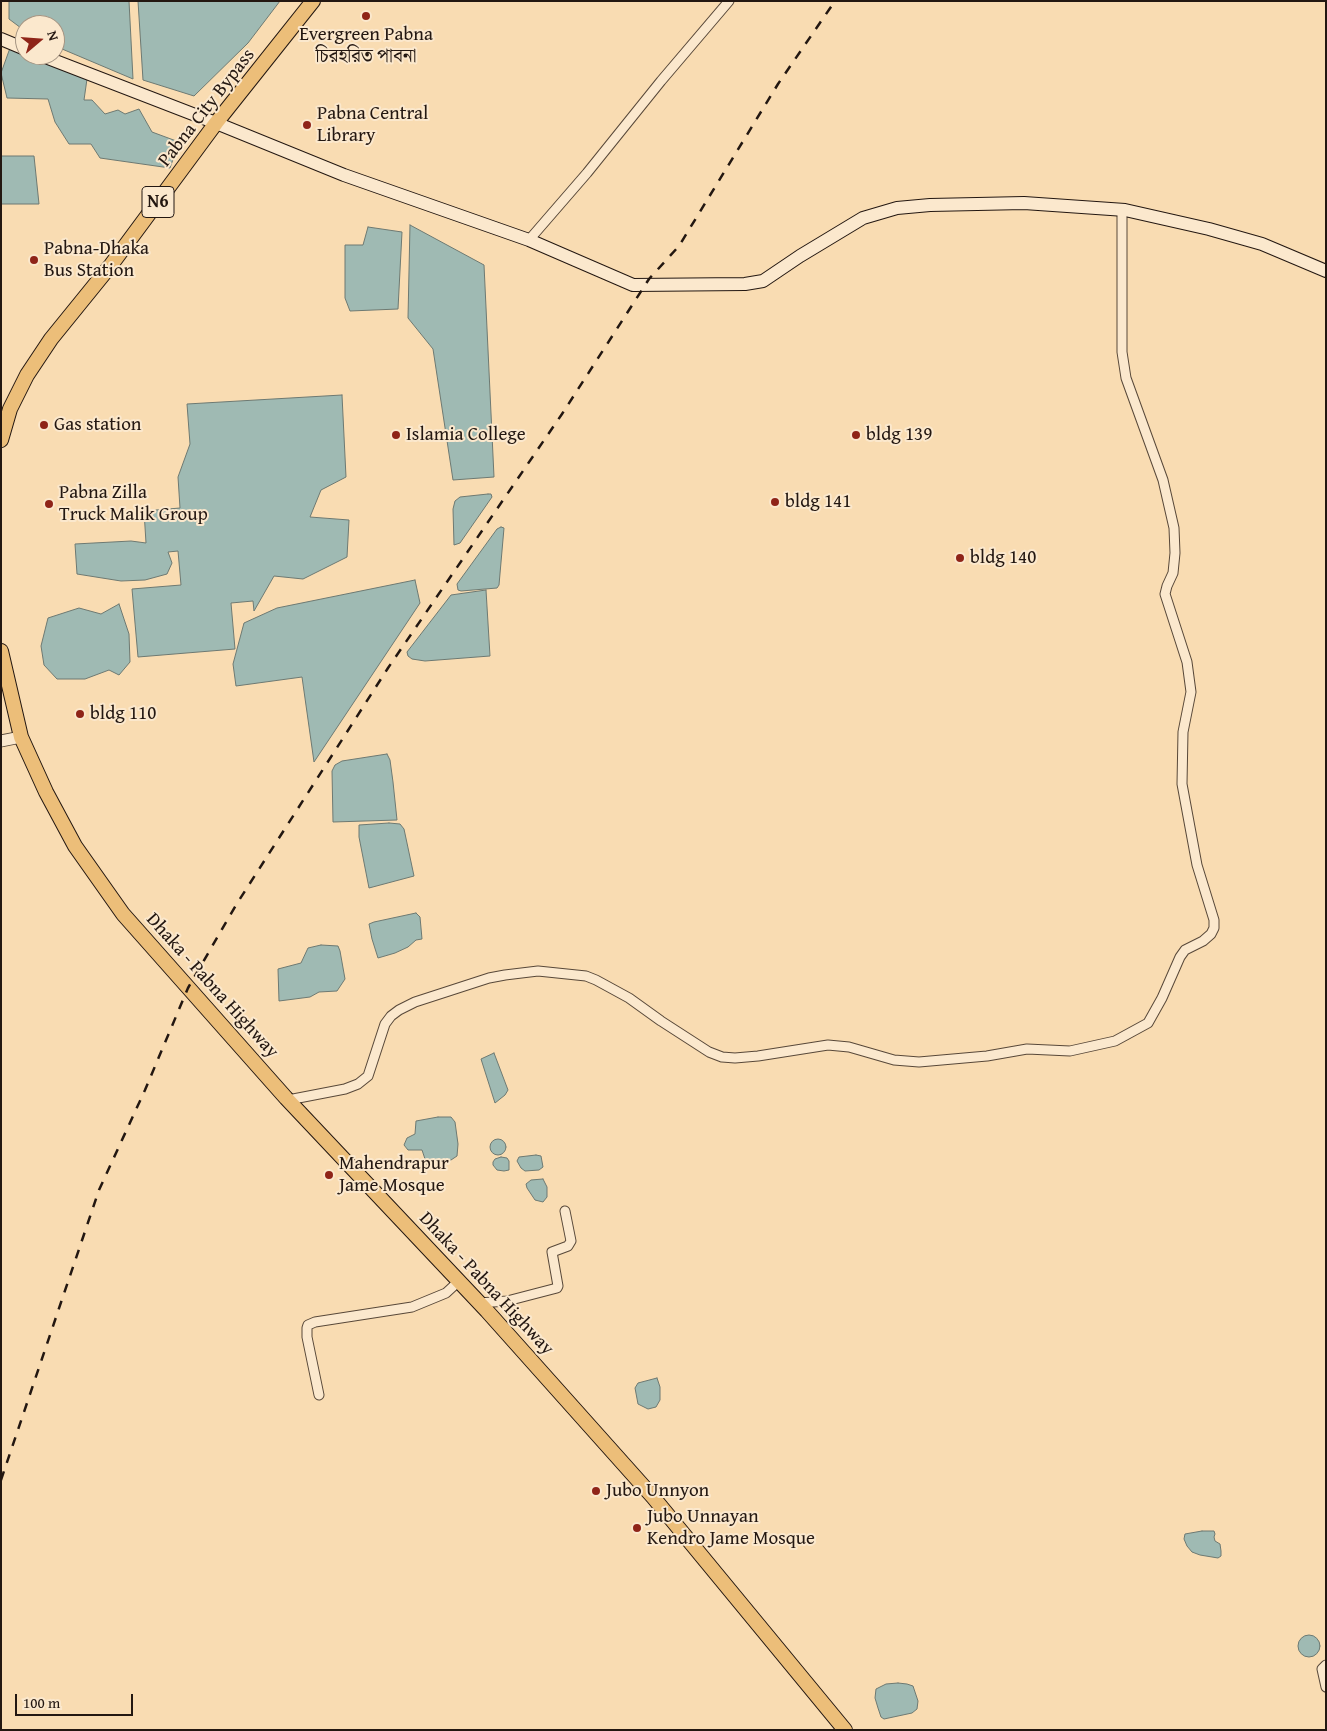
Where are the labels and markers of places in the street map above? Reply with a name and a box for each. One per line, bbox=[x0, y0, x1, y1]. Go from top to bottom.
marker: Evergreen Pabna চিরহরিত পাবনা bbox=[360, 10, 372, 22]
place label: Evergreen Pabna চিরহরিত পাবনা bbox=[299, 24, 433, 68]
place label: Pabna Central Library bbox=[317, 103, 428, 147]
marker: Pabna Central Library bbox=[301, 119, 313, 131]
place label: Pabna-Dhaka Bus Station bbox=[44, 238, 149, 282]
marker: Pabna-Dhaka Bus Station bbox=[28, 254, 40, 266]
place label: Gas station bbox=[54, 414, 142, 436]
marker: Gas station bbox=[38, 419, 50, 431]
place label: Islamia College bbox=[406, 424, 526, 446]
place label: bldg 139 bbox=[866, 424, 932, 446]
marker: Islamia College bbox=[390, 429, 402, 441]
marker: bldg 139 bbox=[850, 429, 862, 441]
place label: Pabna Zilla Truck Malik Group bbox=[59, 482, 208, 526]
place label: bldg 141 bbox=[785, 491, 851, 513]
marker: bldg 141 bbox=[769, 496, 781, 508]
marker: Pabna Zilla Truck Malik Group bbox=[43, 498, 55, 510]
place label: bldg 140 bbox=[970, 547, 1036, 569]
marker: bldg 140 bbox=[954, 552, 966, 564]
place label: bldg 110 bbox=[90, 703, 156, 725]
marker: bldg 110 bbox=[74, 708, 86, 720]
place label: Mahendrapur Jame Mosque bbox=[339, 1153, 449, 1197]
marker: Mahendrapur Jame Mosque bbox=[323, 1169, 335, 1181]
place label: Jubo Unnyon bbox=[606, 1480, 709, 1502]
marker: Jubo Unnyon bbox=[590, 1485, 602, 1497]
place label: Jubo Unnayan Kendro Jame Mosque bbox=[647, 1506, 815, 1550]
marker: Jubo Unnayan Kendro Jame Mosque bbox=[631, 1522, 643, 1534]

